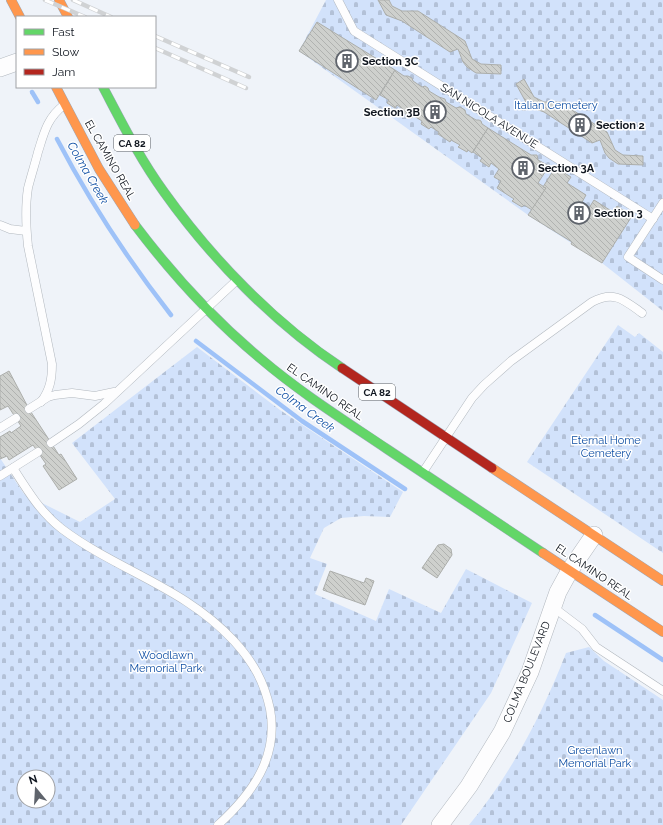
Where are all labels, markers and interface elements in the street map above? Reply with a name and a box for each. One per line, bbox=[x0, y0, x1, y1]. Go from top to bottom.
legend bbox=[16, 16, 156, 88]
text: Fast bbox=[52, 25, 75, 39]
text: Slow bbox=[52, 45, 79, 59]
building icon: Section 3C bbox=[334, 48, 360, 74]
place label: Section 3C bbox=[362, 55, 419, 68]
text: Jam bbox=[52, 65, 75, 79]
street label: SAN NICOLA AVENUE bbox=[438, 81, 540, 152]
building icon: Section 3B bbox=[422, 99, 448, 125]
park label: Italian Cemetery bbox=[514, 99, 598, 112]
place label: Section 3B bbox=[364, 106, 421, 119]
building icon: Section 2 bbox=[567, 112, 593, 138]
street label: EL CAMINO REAL bbox=[82, 118, 138, 203]
place label: Section 2 bbox=[596, 119, 645, 132]
road number: CA 82 bbox=[114, 135, 150, 151]
water label: Colma Creek bbox=[65, 139, 112, 207]
building icon: Section 3A bbox=[510, 155, 536, 181]
place label: Section 3A bbox=[538, 162, 595, 175]
building icon: Section 3 bbox=[566, 200, 592, 226]
place label: Section 3 bbox=[594, 207, 643, 220]
street label: EL CAMINO REAL bbox=[284, 361, 366, 424]
water label: Colma Creek bbox=[273, 383, 338, 435]
road number: CA 82 bbox=[359, 384, 395, 400]
park label: Eternal Home Cemetery bbox=[571, 434, 641, 460]
street label: EL CAMINO REAL bbox=[553, 541, 635, 603]
street label: COLMA BOULEVARD bbox=[501, 619, 553, 725]
park label: Woodlawn Memorial Park bbox=[130, 649, 203, 675]
park label: Greenlawn Memorial Park bbox=[559, 744, 632, 770]
north arrow bbox=[16, 769, 56, 809]
text: N bbox=[27, 772, 39, 787]

